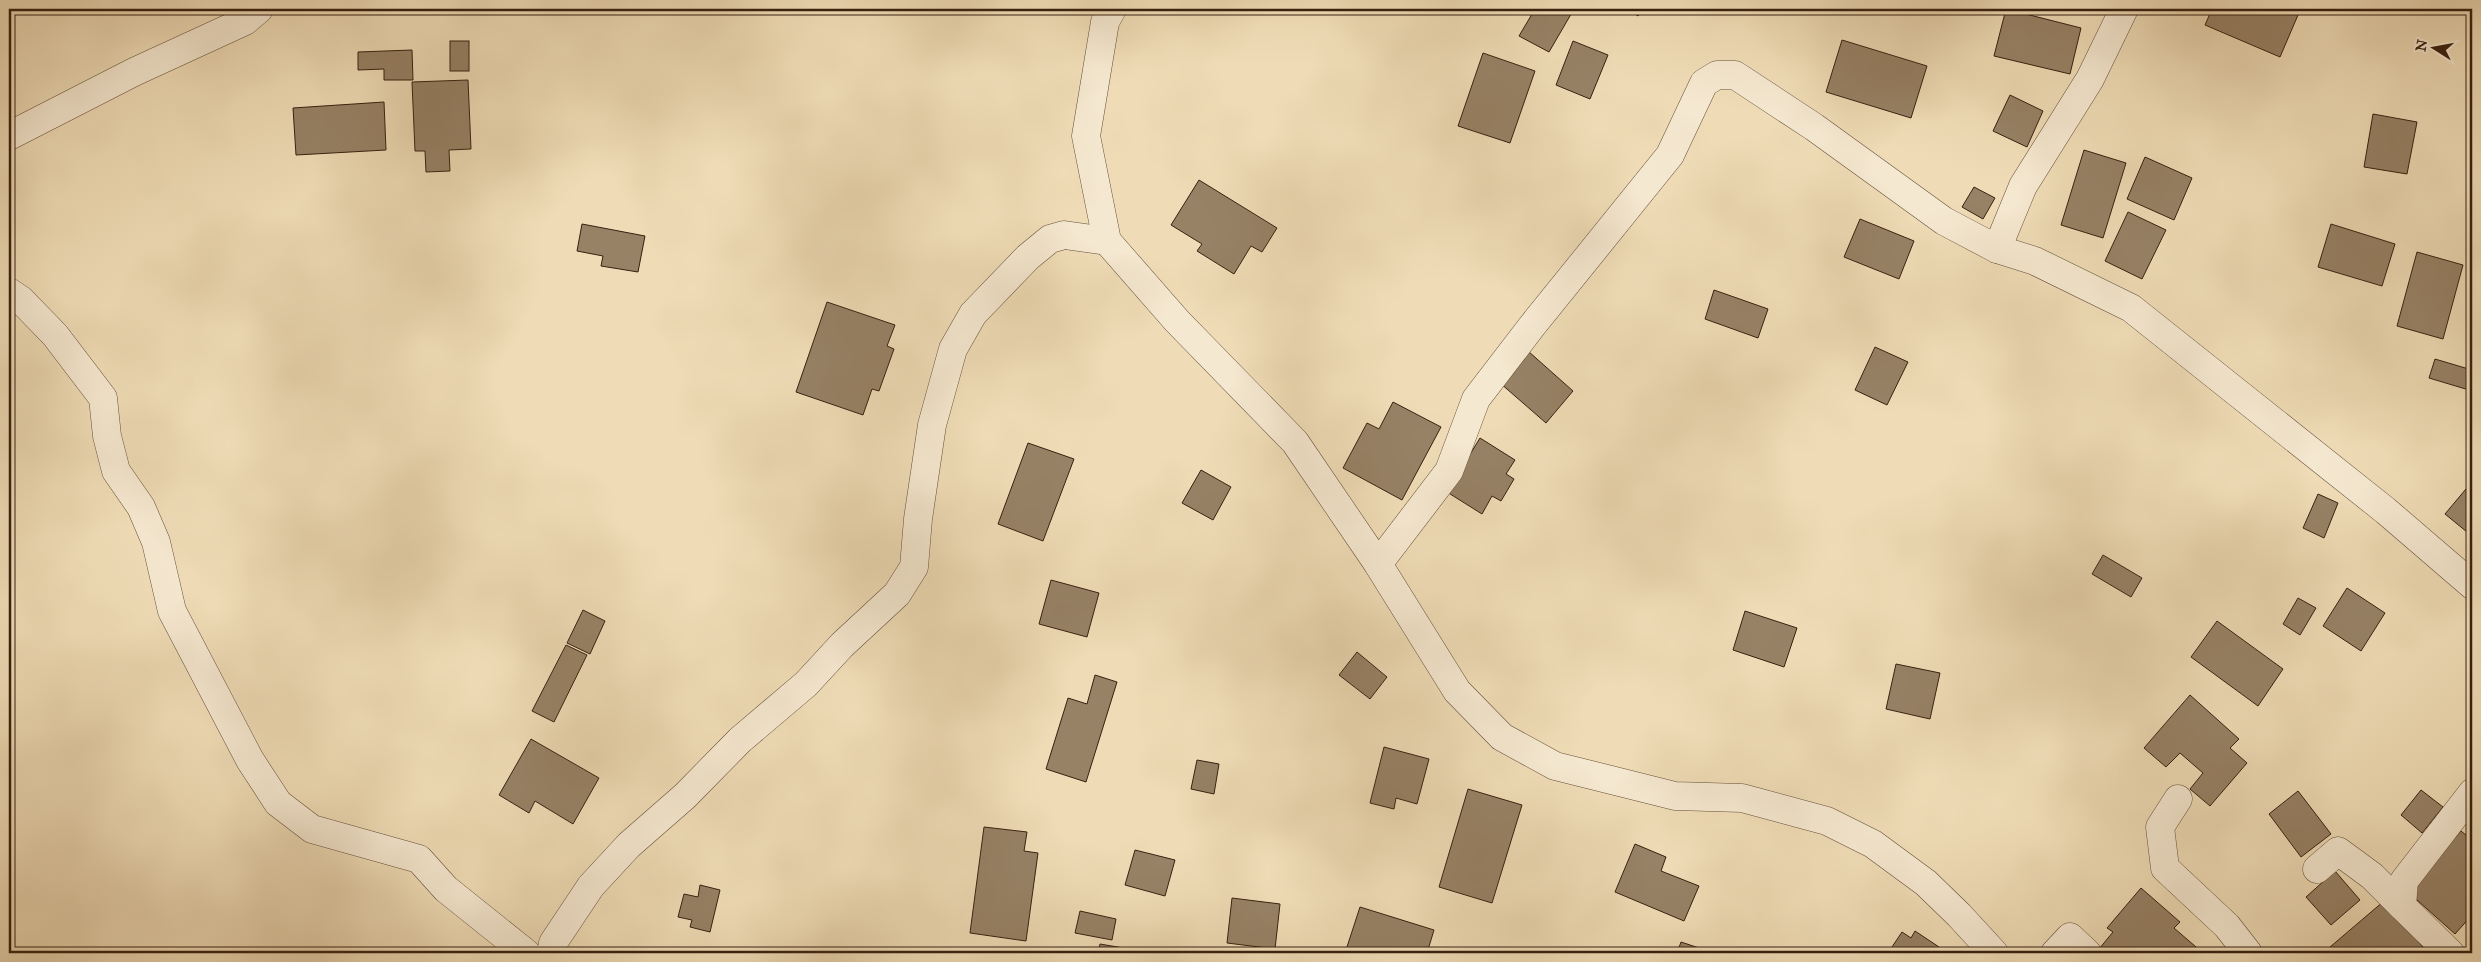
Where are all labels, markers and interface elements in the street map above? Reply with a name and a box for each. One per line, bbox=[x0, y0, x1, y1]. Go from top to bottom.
north arrow bbox=[2408, 22, 2458, 72]
text: N bbox=[2412, 38, 2431, 53]

